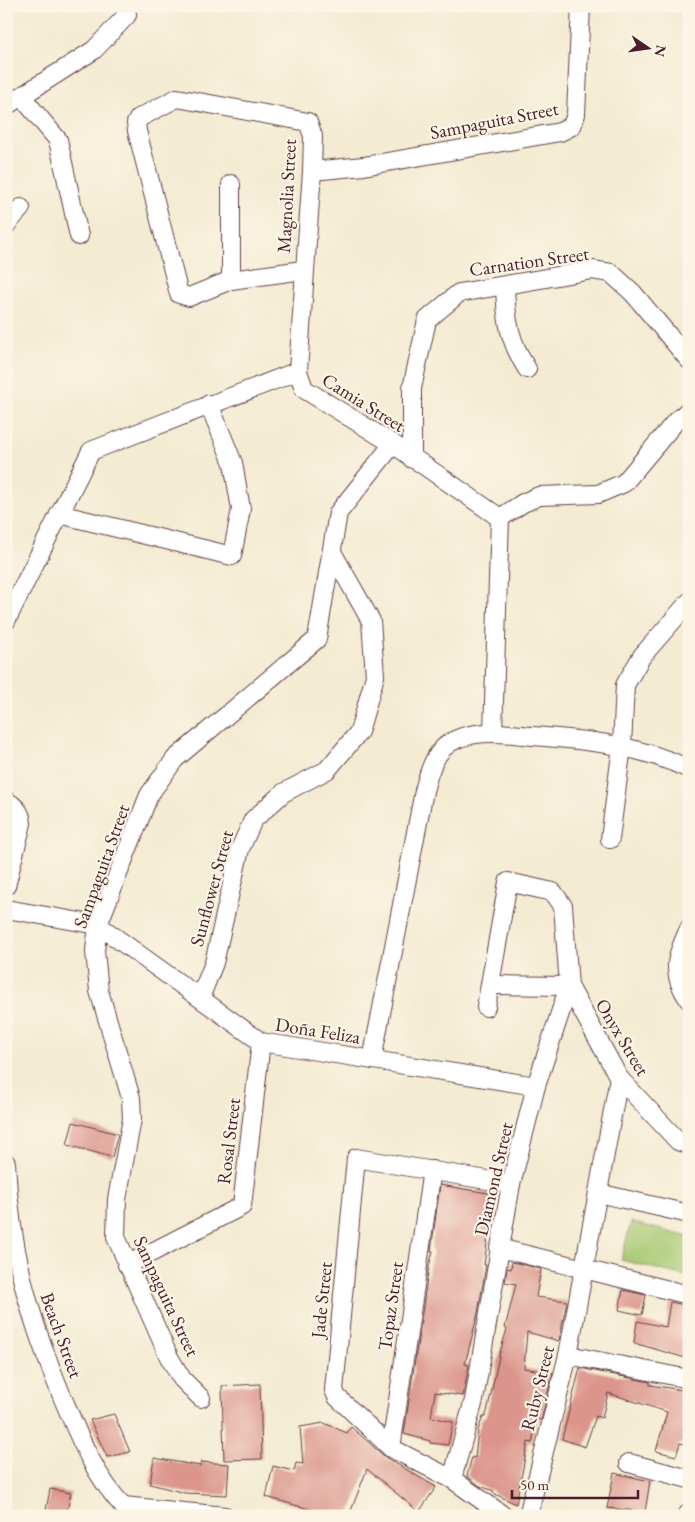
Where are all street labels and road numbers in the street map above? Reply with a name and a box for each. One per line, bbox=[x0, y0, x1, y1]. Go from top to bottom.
street label: Sampaguita Street bbox=[428, 96, 560, 145]
street label: Magnolia Street bbox=[271, 138, 302, 254]
street label: Carnation Street bbox=[468, 241, 591, 282]
street label: Camia Street bbox=[317, 367, 410, 438]
street label: Sampaguita Street bbox=[67, 801, 136, 932]
street label: Sunflower Street bbox=[184, 827, 239, 949]
street label: Onyx Street bbox=[590, 994, 655, 1080]
street label: Doña Feliza bbox=[274, 1011, 363, 1050]
street label: Rosal Street bbox=[211, 1096, 246, 1186]
street label: Diamond Street bbox=[468, 1120, 519, 1238]
street label: Sampaguita Street bbox=[128, 1232, 205, 1361]
street label: Topaz Street bbox=[372, 1260, 409, 1352]
street label: Jade Street bbox=[305, 1261, 338, 1341]
street label: Beach Street bbox=[35, 1289, 89, 1381]
street label: Ruby Street bbox=[515, 1343, 560, 1433]

